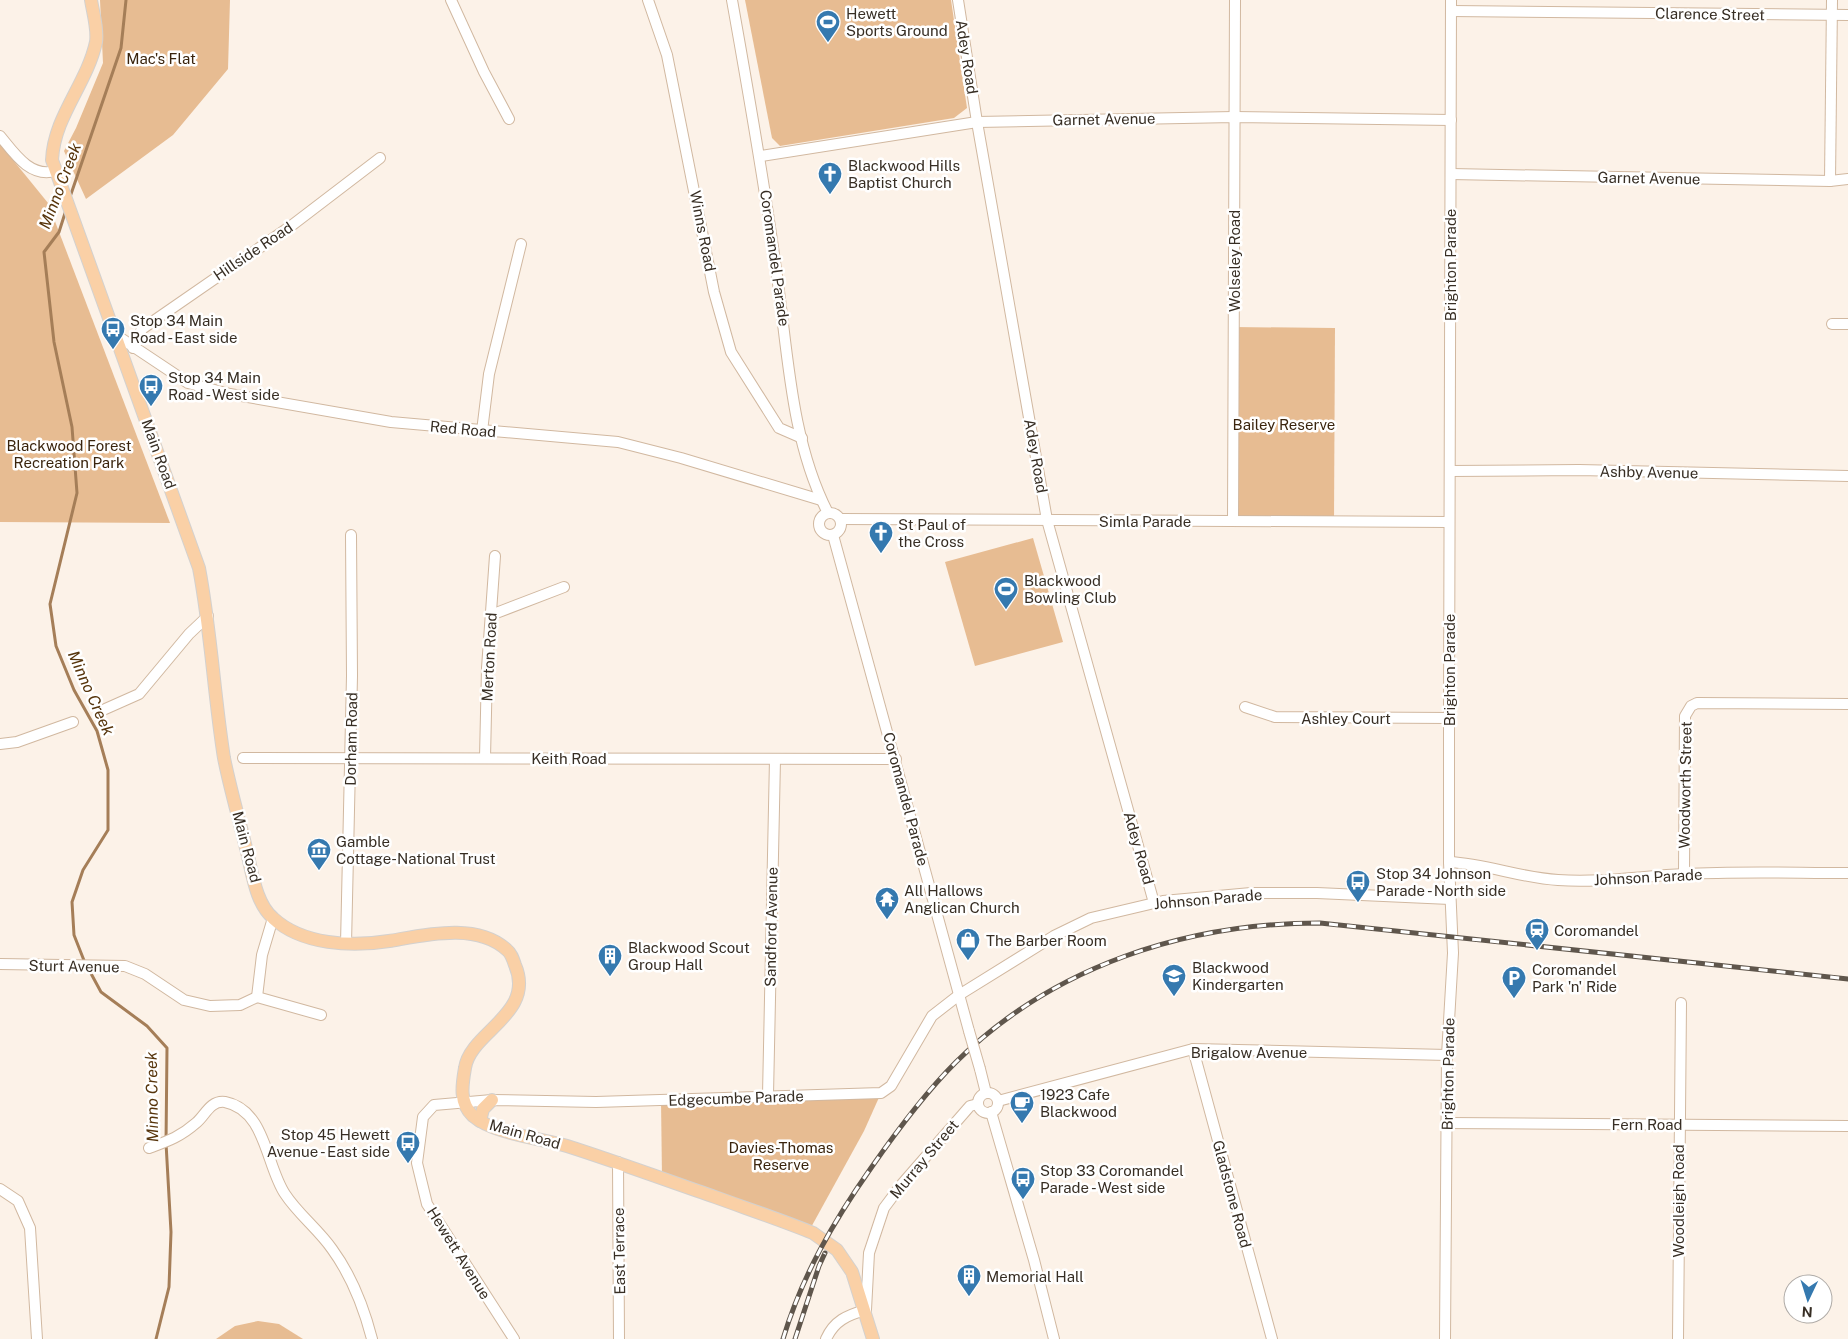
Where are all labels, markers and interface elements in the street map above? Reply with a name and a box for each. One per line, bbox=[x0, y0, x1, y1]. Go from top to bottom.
place label: Hewett Sports Ground bbox=[846, 5, 948, 39]
street label: Clarence Street bbox=[1655, 5, 1765, 23]
sports icon: Hewett Sports Ground bbox=[815, 9, 841, 43]
street label: Adey Road bbox=[953, 19, 981, 95]
park label: Mac's Flat bbox=[126, 50, 196, 67]
street label: Garnet Avenue bbox=[1052, 110, 1156, 128]
water label: Minno Creek bbox=[35, 140, 85, 232]
place label: Blackwood Hills Baptist Church bbox=[848, 157, 960, 191]
church icon: Blackwood Hills Baptist Church bbox=[817, 161, 843, 195]
street label: Garnet Avenue bbox=[1597, 169, 1701, 187]
street label: Winns Road bbox=[687, 189, 719, 273]
street label: Coromandel Parade bbox=[757, 189, 793, 327]
street label: Brighton Parade bbox=[1442, 209, 1459, 321]
street label: Wolseley Road bbox=[1226, 210, 1243, 312]
street label: Hillside Road bbox=[210, 218, 296, 284]
place label: Stop 34 Main Road - East side bbox=[130, 312, 237, 346]
bus stop icon: Stop 34 Main Road - East side bbox=[100, 316, 126, 350]
place label: Stop 34 Main Road - West side bbox=[168, 369, 280, 403]
bus stop icon: Stop 34 Main Road - West side bbox=[138, 373, 164, 407]
park label: Bailey Reserve bbox=[1233, 416, 1335, 433]
street label: Main Road bbox=[138, 417, 180, 491]
street label: Red Road bbox=[429, 418, 497, 440]
street label: Adey Road bbox=[1021, 418, 1051, 494]
park label: Blackwood Forest Recreation Park bbox=[6, 437, 132, 471]
street label: Ashby Avenue bbox=[1600, 463, 1698, 481]
street label: Simla Parade bbox=[1099, 513, 1191, 530]
place label: St Paul of the Cross bbox=[898, 516, 966, 550]
church icon: St Paul of the Cross bbox=[868, 520, 894, 554]
place label: Blackwood Bowling Club bbox=[1024, 572, 1117, 606]
sports icon: Blackwood Bowling Club bbox=[993, 576, 1019, 610]
street label: Merton Road bbox=[478, 612, 500, 702]
street label: Brighton Parade bbox=[1441, 614, 1458, 726]
water label: Minno Creek bbox=[64, 648, 118, 739]
street label: Dorham Road bbox=[342, 692, 360, 786]
street label: Ashley Court bbox=[1301, 710, 1391, 727]
street label: Woodworth Street bbox=[1675, 721, 1695, 849]
street label: Coromandel Parade bbox=[880, 730, 932, 868]
street label: Keith Road bbox=[531, 750, 607, 767]
street label: Main Road bbox=[229, 809, 265, 885]
street label: Adey Road bbox=[1121, 810, 1157, 886]
place label: Gamble Cottage-National Trust bbox=[336, 833, 496, 867]
museum icon: Gamble Cottage-National Trust bbox=[306, 837, 332, 871]
place label: Stop 34 Johnson Parade - North side bbox=[1376, 865, 1506, 899]
street label: Johnson Parade bbox=[1593, 866, 1703, 888]
street label: Sandford Avenue bbox=[761, 867, 781, 987]
bus stop icon: Stop 34 Johnson Parade - North side bbox=[1345, 869, 1371, 903]
place label: All Hallows Anglican Church bbox=[904, 882, 1020, 916]
temple icon: All Hallows Anglican Church bbox=[874, 886, 900, 920]
street label: Johnson Parade bbox=[1153, 886, 1263, 912]
station icon: Coromandel bbox=[1524, 917, 1550, 951]
place label: Coromandel bbox=[1554, 922, 1639, 939]
shop icon: The Barber Room bbox=[955, 927, 981, 961]
place label: The Barber Room bbox=[986, 932, 1107, 949]
place label: Blackwood Scout Group Hall bbox=[628, 939, 750, 973]
building icon: Blackwood Scout Group Hall bbox=[597, 943, 623, 977]
street label: Sturt Avenue bbox=[28, 957, 120, 975]
place label: Blackwood Kindergarten bbox=[1192, 959, 1284, 993]
place label: Coromandel Park 'n' Ride bbox=[1532, 961, 1617, 995]
school or university icon: Blackwood Kindergarten bbox=[1161, 963, 1187, 997]
parking icon: Coromandel Park 'n' Ride bbox=[1501, 965, 1527, 999]
street label: Brighton Parade bbox=[1439, 1017, 1457, 1131]
street label: Brigalow Avenue bbox=[1191, 1044, 1307, 1061]
water label: Minno Creek bbox=[142, 1051, 162, 1142]
place label: 1923 Cafe Blackwood bbox=[1040, 1086, 1117, 1120]
street label: Edgecumbe Parade bbox=[668, 1087, 804, 1109]
cafe icon: 1923 Cafe Blackwood bbox=[1009, 1090, 1035, 1124]
street label: Main Road bbox=[487, 1116, 563, 1152]
street label: Murray Street bbox=[886, 1116, 962, 1202]
street label: Fern Road bbox=[1612, 1116, 1682, 1133]
place label: Stop 45 Hewett Avenue - East side bbox=[267, 1126, 390, 1160]
bus stop icon: Stop 45 Hewett Avenue - East side bbox=[395, 1130, 421, 1164]
street label: Gladstone Road bbox=[1209, 1138, 1255, 1250]
park label: Davies-Thomas Reserve bbox=[729, 1139, 833, 1173]
street label: Woodleigh Road bbox=[1670, 1144, 1687, 1258]
place label: Stop 33 Coromandel Parade - West side bbox=[1040, 1162, 1184, 1196]
bus stop icon: Stop 33 Coromandel Parade - West side bbox=[1010, 1166, 1036, 1200]
street label: Hewett Avenue bbox=[424, 1204, 494, 1302]
street label: East Terrace bbox=[610, 1207, 628, 1295]
building icon: Memorial Hall bbox=[956, 1263, 982, 1297]
place label: Memorial Hall bbox=[986, 1268, 1084, 1285]
north arrow bbox=[1783, 1274, 1833, 1324]
text: N bbox=[1801, 1304, 1813, 1320]

